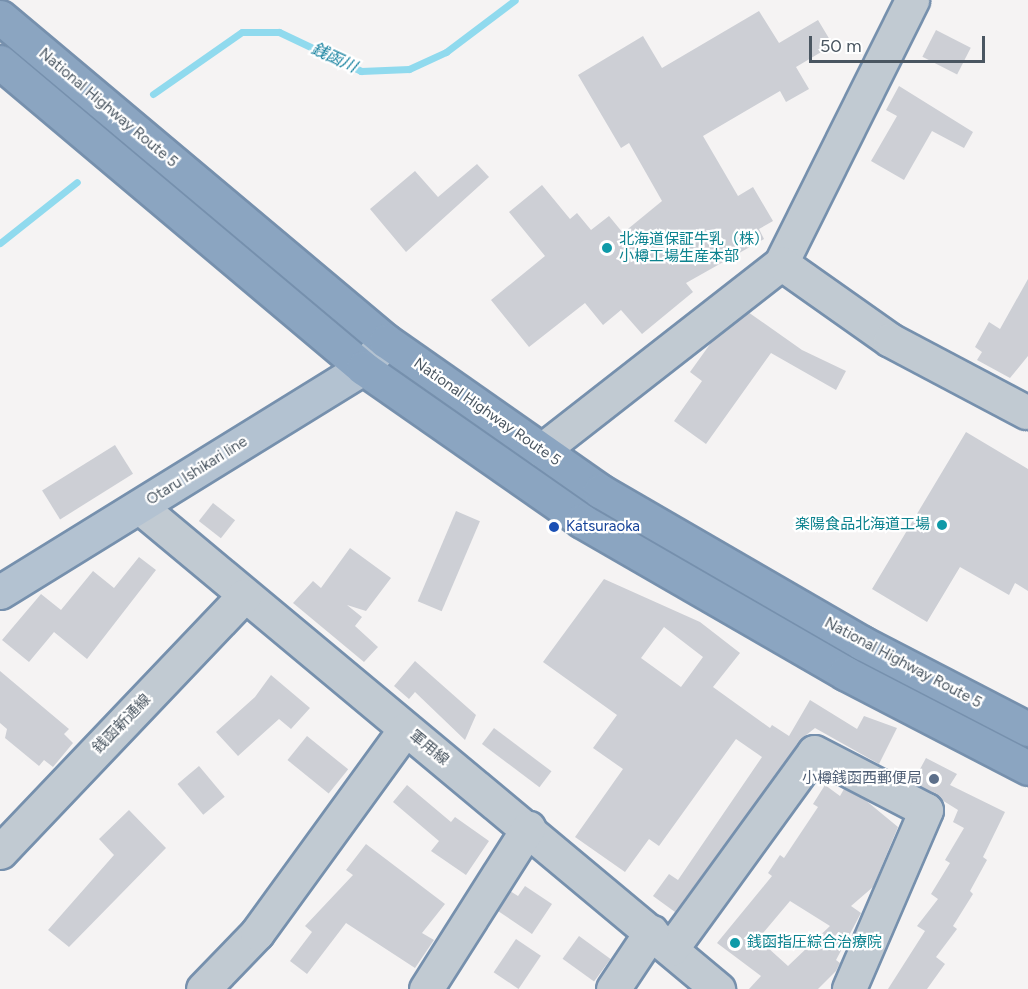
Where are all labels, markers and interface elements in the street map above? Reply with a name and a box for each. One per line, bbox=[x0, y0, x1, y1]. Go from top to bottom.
scale bar bbox=[812, 24, 988, 62]
text: 50 m bbox=[820, 35, 862, 57]
water label: 銭函川 bbox=[308, 39, 360, 77]
street label: National Highway Route 5 bbox=[35, 45, 181, 171]
place label: 北海道保証牛乳（株） 小樽工場生産本部 bbox=[619, 230, 769, 265]
marker: 北海道保証牛乳（株） 小樽工場生産本部 bbox=[600, 241, 614, 255]
street label: National Highway Route 5 bbox=[410, 354, 564, 470]
street label: Otaru Ishikari line bbox=[143, 433, 251, 509]
place label: 楽陽食品北海道工場 bbox=[795, 516, 930, 534]
place label: Katsuraoka bbox=[566, 518, 640, 536]
marker: 楽陽食品北海道工場 bbox=[935, 518, 949, 532]
marker: Katsuraoka bbox=[547, 520, 561, 534]
street label: National Highway Route 5 bbox=[821, 614, 985, 712]
street label: 銭函新通線 bbox=[89, 691, 155, 757]
street label: 軍用線 bbox=[406, 727, 452, 769]
place label: 小樽銭函西郵便局 bbox=[802, 770, 922, 788]
marker: 小樽銭函西郵便局 bbox=[927, 772, 941, 786]
place label: 銭函指圧綜合治療院 bbox=[747, 934, 882, 952]
marker: 銭函指圧綜合治療院 bbox=[728, 936, 742, 950]

